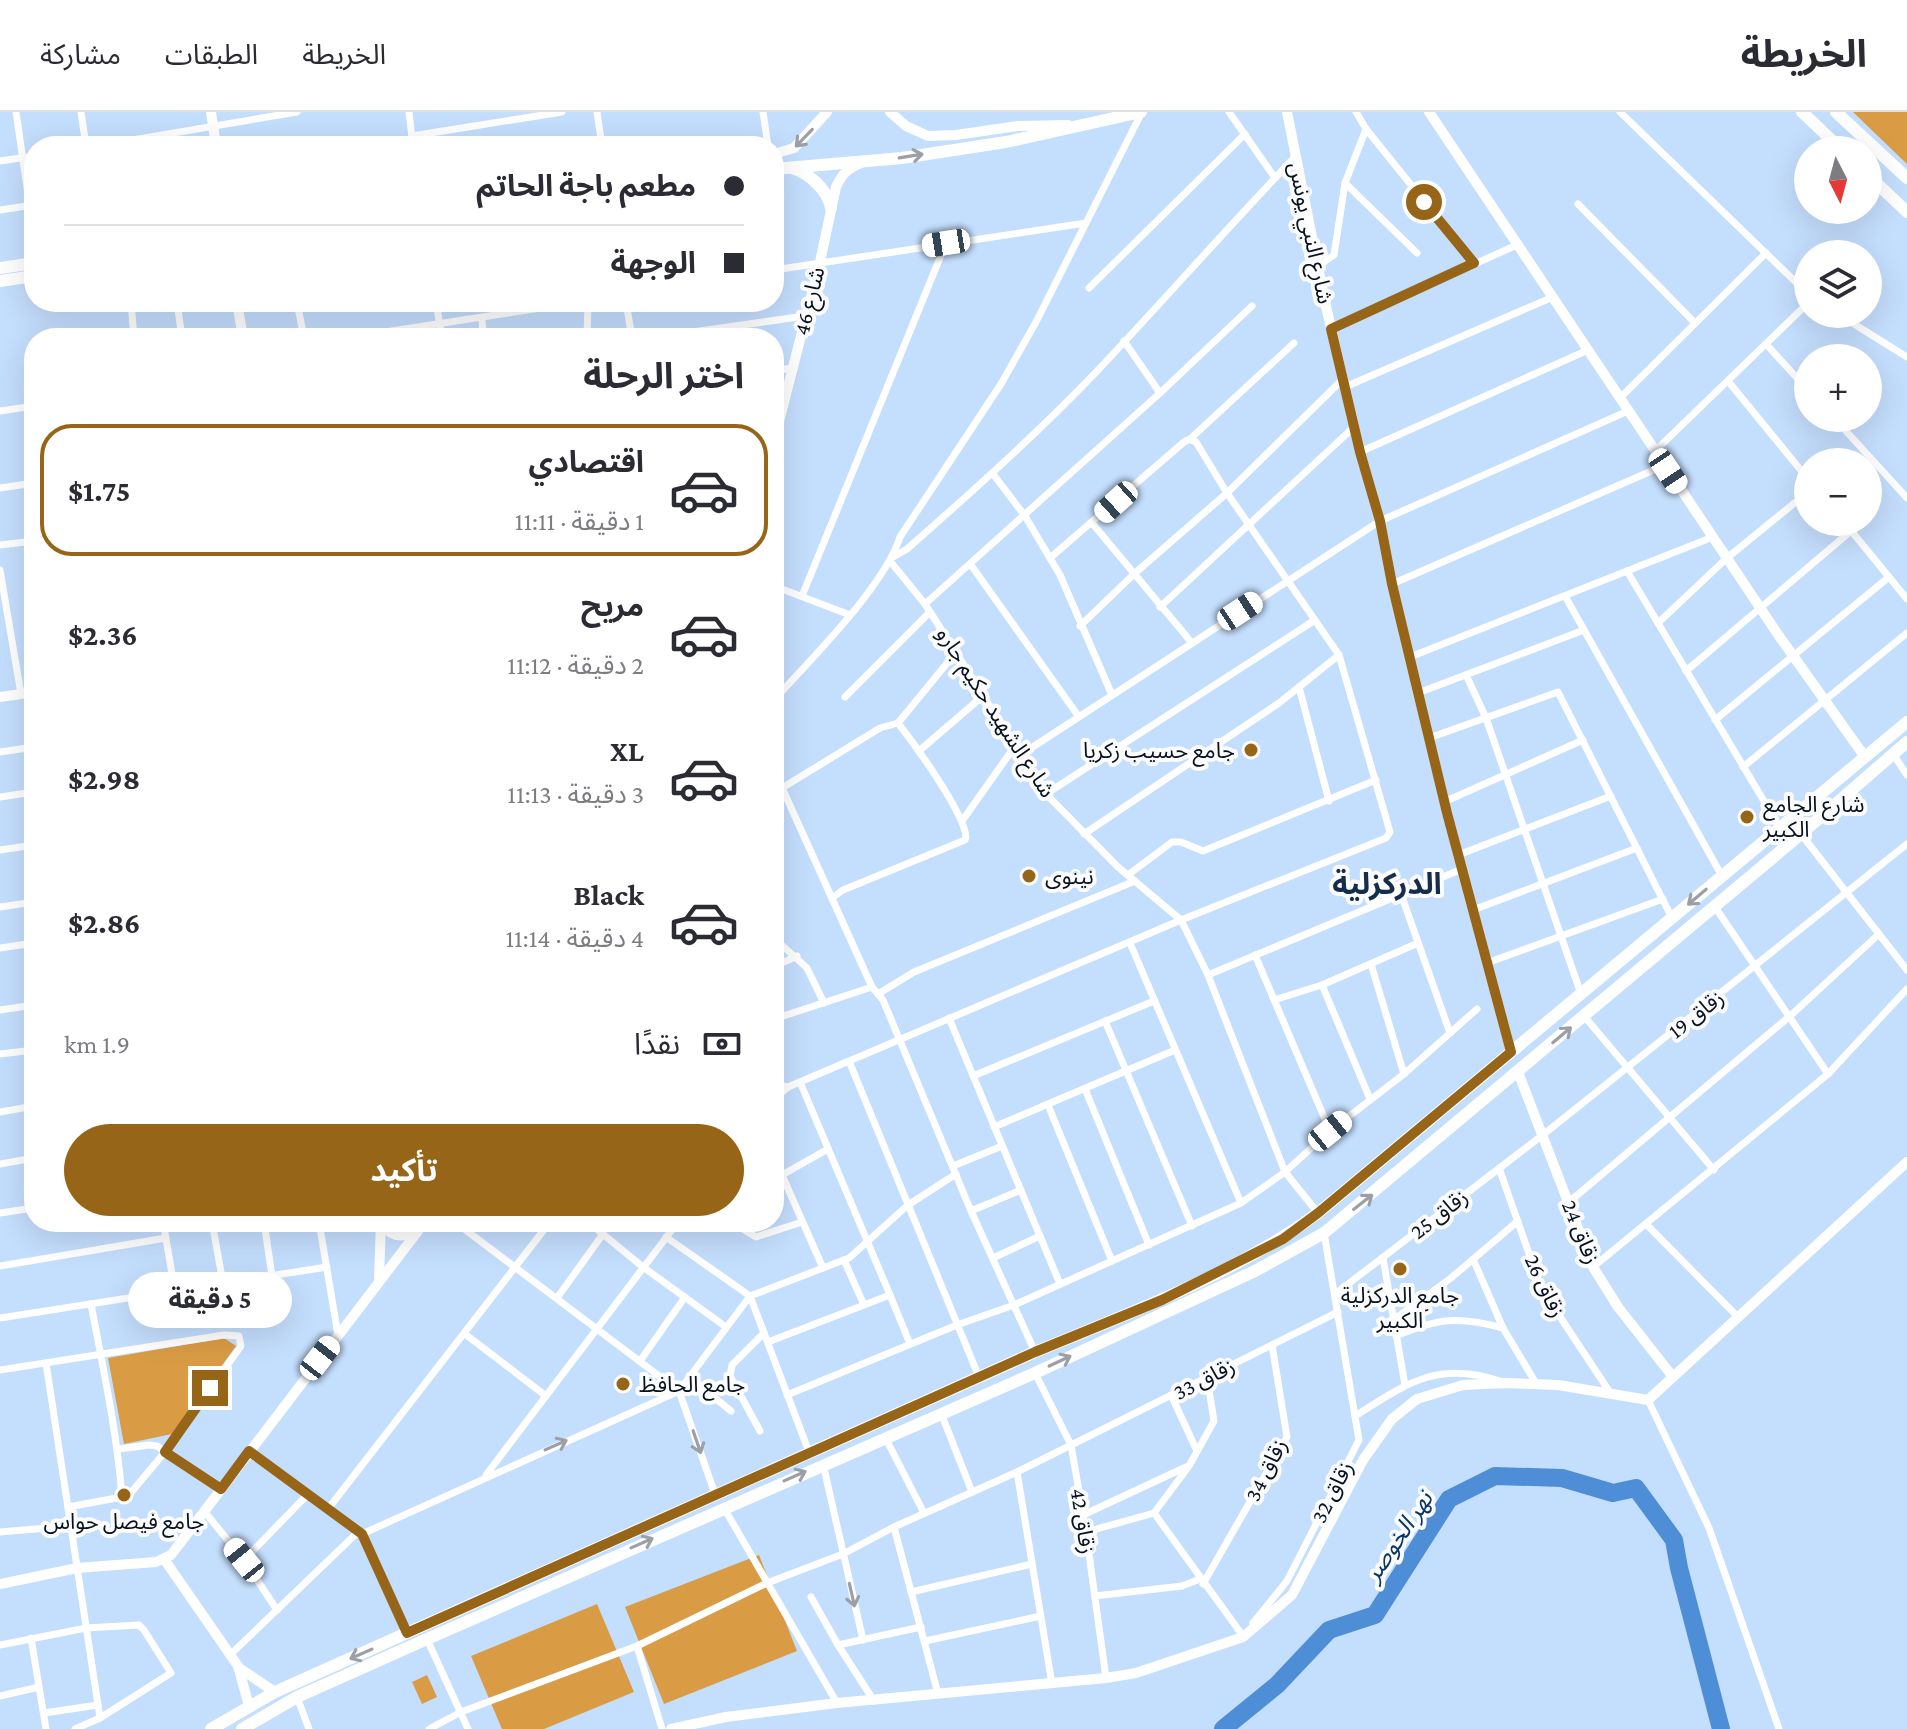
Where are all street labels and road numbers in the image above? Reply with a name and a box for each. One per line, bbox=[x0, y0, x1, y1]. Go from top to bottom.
street label: شارع النبي يونس bbox=[1280, 160, 1338, 307]
street label: شارع 46 bbox=[788, 264, 833, 339]
street label: شارع الشهيد حكيم جارو bbox=[928, 622, 1060, 804]
street label: زقاق 19 bbox=[1663, 985, 1729, 1044]
street label: زقاق 25 bbox=[1405, 1184, 1473, 1245]
street label: زقاق 24 bbox=[1556, 1196, 1605, 1268]
street label: زقاق 26 bbox=[1519, 1251, 1570, 1322]
street label: زقاق 33 bbox=[1169, 1353, 1239, 1406]
street label: زقاق 34 bbox=[1240, 1435, 1293, 1506]
street label: زقاق 32 bbox=[1306, 1457, 1359, 1527]
street label: زقاق 42 bbox=[1064, 1486, 1101, 1556]

